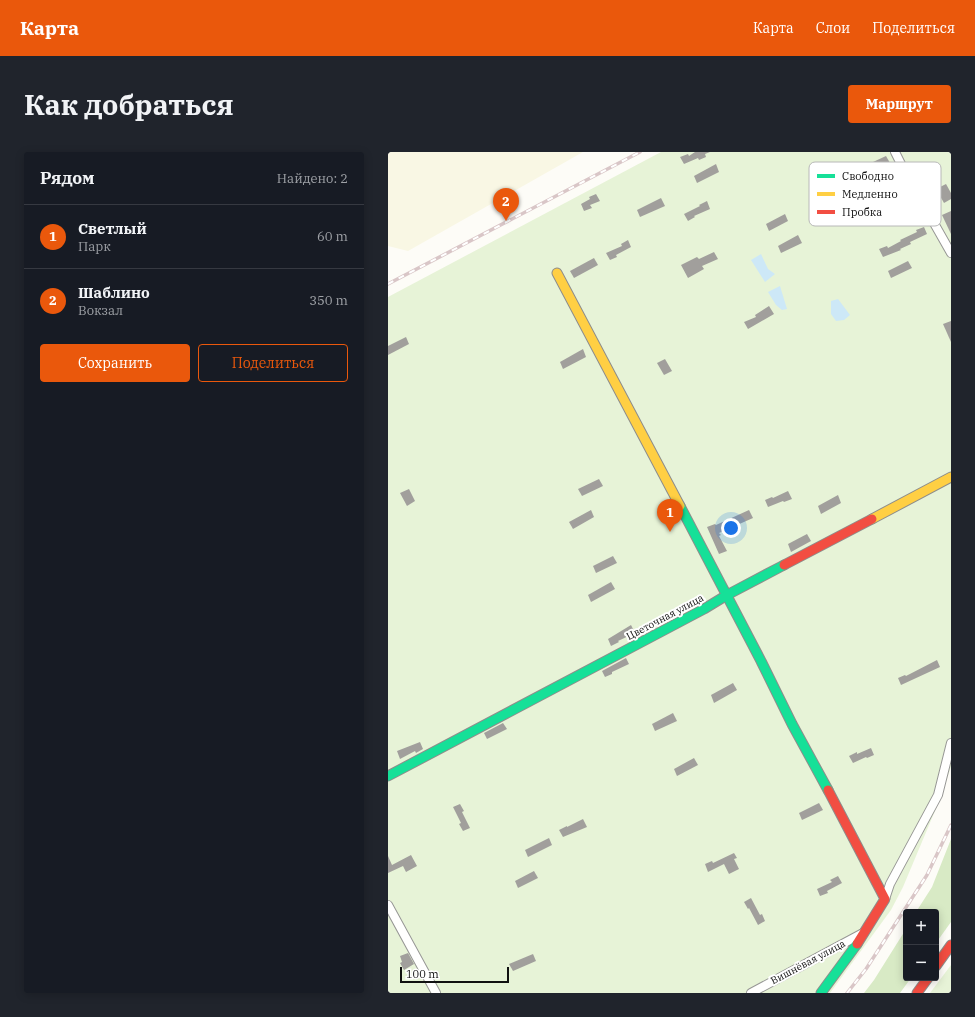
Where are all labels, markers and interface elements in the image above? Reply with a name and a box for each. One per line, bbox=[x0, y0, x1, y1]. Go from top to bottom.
text: Карта bbox=[20, 16, 79, 40]
text: Карта bbox=[753, 19, 794, 37]
text: Слои bbox=[816, 19, 850, 37]
text: Поделиться bbox=[872, 19, 955, 37]
button: Маршрут bbox=[848, 85, 951, 123]
text: Как добраться bbox=[24, 86, 234, 123]
legend bbox=[809, 162, 941, 226]
text: Рядом bbox=[40, 167, 95, 189]
text: Свободно bbox=[842, 169, 894, 183]
text: Найдено: 2 bbox=[277, 170, 348, 187]
text: Медленно bbox=[842, 187, 898, 201]
pin: 2 bbox=[493, 188, 519, 221]
text: Пробка bbox=[842, 205, 882, 219]
text: Светлый bbox=[78, 219, 147, 238]
text: 1 bbox=[49, 228, 57, 245]
text: 60 m bbox=[317, 228, 348, 245]
text: Парк bbox=[78, 238, 111, 255]
text: Шаблино bbox=[78, 283, 150, 302]
text: 2 bbox=[49, 292, 57, 309]
text: 350 m bbox=[309, 292, 348, 309]
text: Вокзал bbox=[78, 302, 123, 319]
button: Сохранить bbox=[40, 344, 190, 382]
button: Поделиться bbox=[198, 344, 348, 382]
pin: 1 bbox=[657, 499, 683, 532]
your location bbox=[721, 518, 741, 538]
street label: Цветочная улица bbox=[624, 591, 706, 643]
map controls bbox=[903, 909, 939, 981]
button: + bbox=[903, 909, 939, 945]
street label: Вишнёвая улица bbox=[768, 937, 848, 987]
button: − bbox=[903, 945, 939, 981]
scale bar bbox=[400, 965, 509, 984]
text: 100 m bbox=[406, 967, 439, 981]

